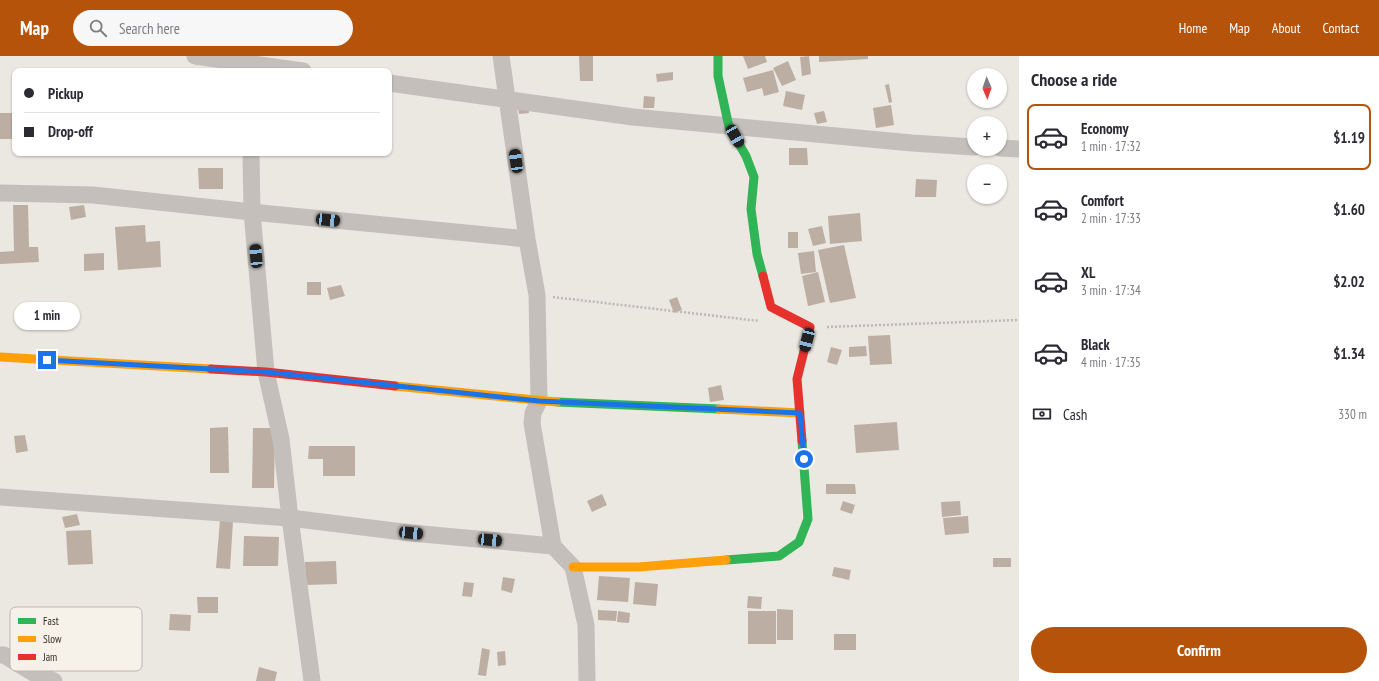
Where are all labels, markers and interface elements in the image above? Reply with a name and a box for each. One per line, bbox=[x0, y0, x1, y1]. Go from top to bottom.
search box bbox=[73, 10, 353, 46]
text: Map bbox=[20, 16, 49, 40]
icon: search bbox=[87, 17, 109, 39]
text: Search here bbox=[119, 19, 180, 38]
text: Home bbox=[1179, 19, 1207, 37]
text: Map bbox=[1229, 19, 1250, 37]
text: About bbox=[1272, 19, 1301, 37]
text: Contact bbox=[1323, 19, 1359, 37]
north arrow bbox=[967, 68, 1007, 108]
map controls bbox=[967, 68, 1007, 204]
text: Choose a ride bbox=[1031, 68, 1117, 91]
text: Pickup bbox=[48, 84, 83, 103]
button: + bbox=[967, 116, 1007, 156]
icon: car bbox=[1033, 119, 1069, 155]
text: Economy bbox=[1081, 119, 1129, 138]
text: Drop-off bbox=[48, 122, 93, 141]
car bbox=[724, 123, 746, 149]
text: $1.19 bbox=[1333, 128, 1365, 147]
text: 1 min · 17:32 bbox=[1081, 138, 1141, 155]
car bbox=[508, 148, 524, 174]
button: − bbox=[967, 164, 1007, 204]
icon: car bbox=[1033, 191, 1069, 227]
text: Comfort bbox=[1081, 191, 1124, 210]
text: $1.60 bbox=[1333, 200, 1365, 219]
text: 2 min · 17:33 bbox=[1081, 210, 1141, 227]
car bbox=[315, 213, 341, 227]
car bbox=[249, 244, 263, 268]
icon: car bbox=[1033, 263, 1069, 299]
text: XL bbox=[1081, 263, 1095, 282]
text: $2.02 bbox=[1333, 272, 1365, 291]
text: 3 min · 17:34 bbox=[1081, 282, 1141, 299]
callout: 1 min bbox=[14, 302, 80, 330]
text: 1 min bbox=[34, 307, 60, 324]
car bbox=[798, 327, 816, 353]
icon: car bbox=[1033, 335, 1069, 371]
text: Black bbox=[1081, 335, 1110, 354]
text: $1.34 bbox=[1333, 344, 1365, 363]
route end bbox=[38, 351, 56, 369]
text: 4 min · 17:35 bbox=[1081, 354, 1141, 371]
icon: cash bbox=[1031, 403, 1053, 425]
text: Cash bbox=[1063, 405, 1087, 424]
text: 330 m bbox=[1338, 406, 1367, 423]
route start bbox=[795, 450, 813, 468]
car bbox=[399, 526, 423, 540]
car bbox=[478, 533, 502, 547]
legend bbox=[10, 607, 142, 671]
text: Fast bbox=[43, 614, 59, 628]
button: Confirm bbox=[1031, 627, 1367, 673]
text: Slow bbox=[43, 632, 62, 646]
text: Jam bbox=[42, 650, 57, 664]

